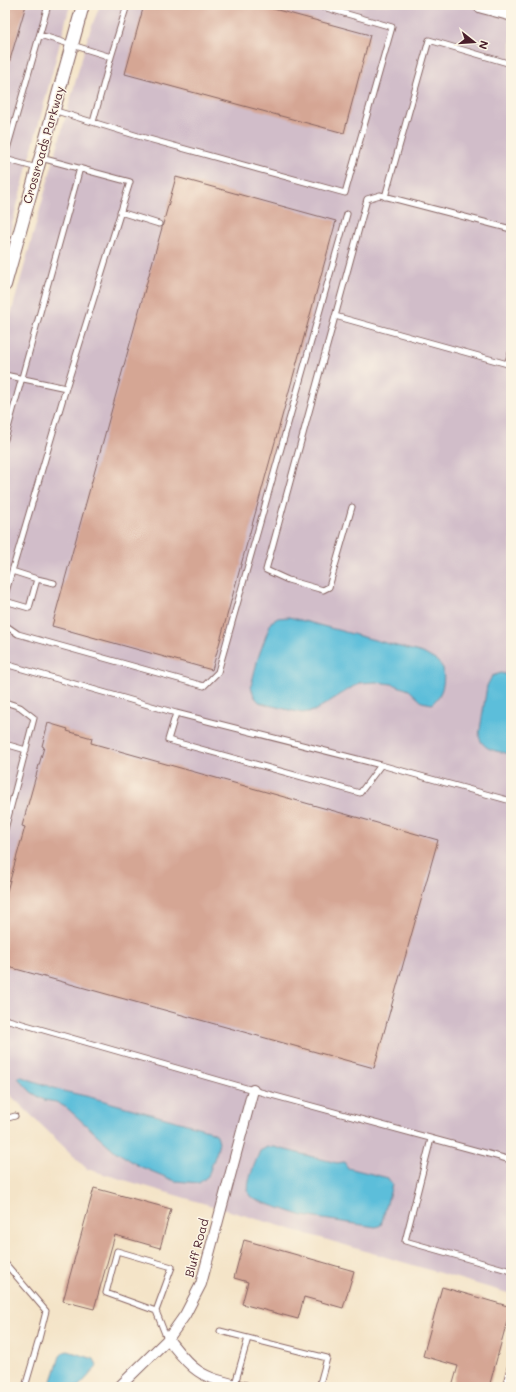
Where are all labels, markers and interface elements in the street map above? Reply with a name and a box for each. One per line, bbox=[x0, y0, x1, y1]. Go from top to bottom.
north arrow bbox=[454, 22, 494, 62]
text: N bbox=[476, 39, 492, 51]
street label: Crossroads Parkway bbox=[19, 84, 67, 205]
street label: Bluff Road bbox=[181, 1216, 212, 1279]

